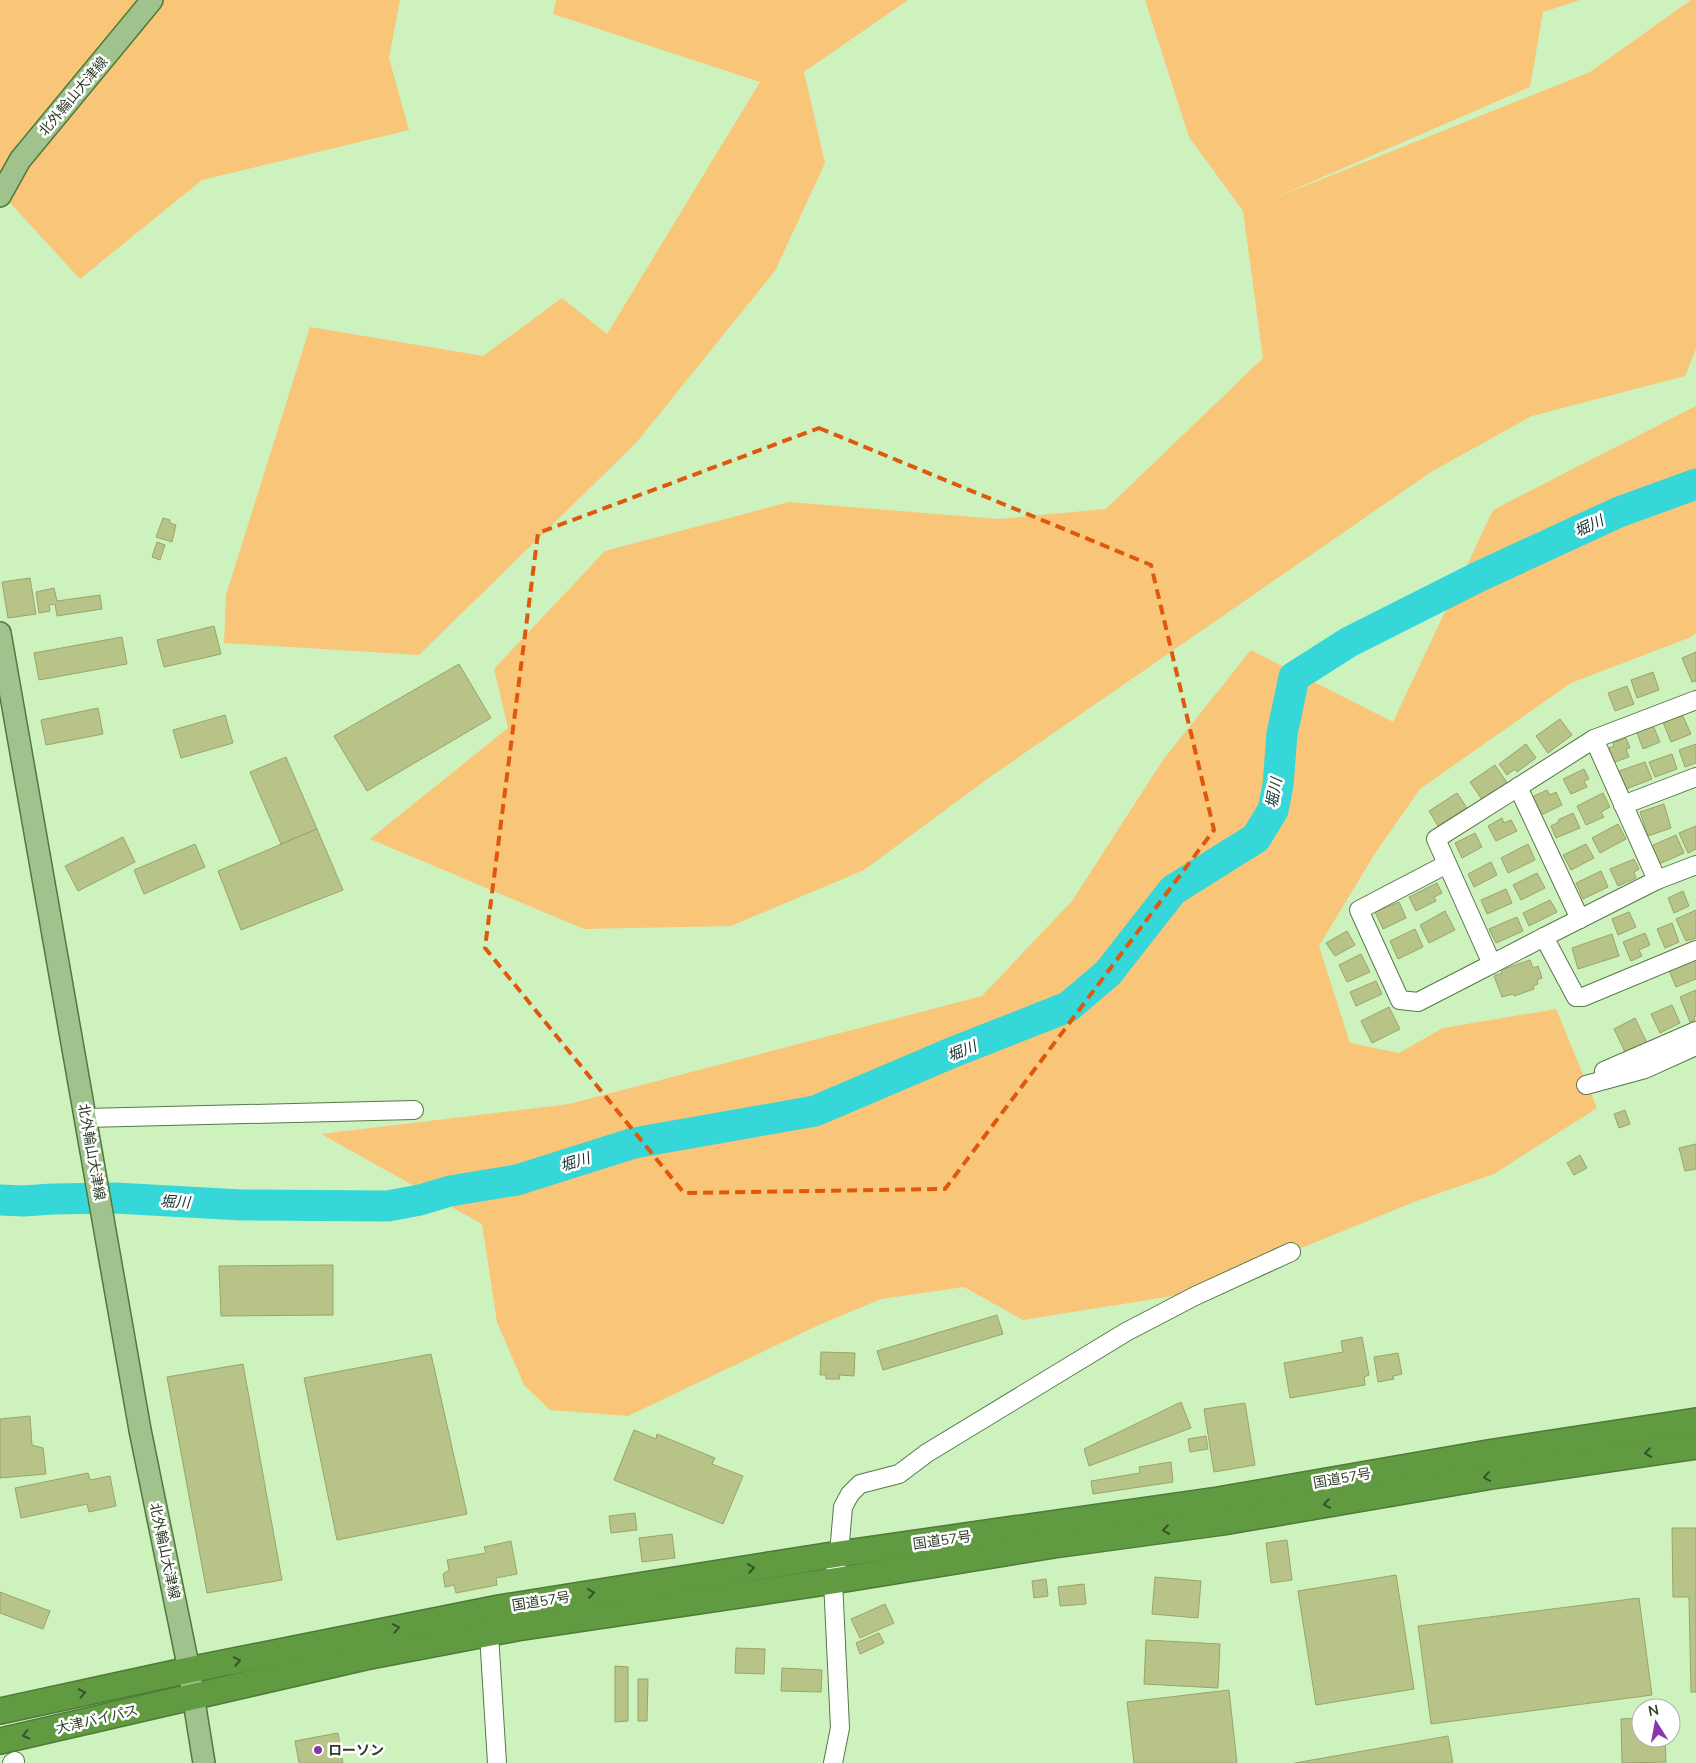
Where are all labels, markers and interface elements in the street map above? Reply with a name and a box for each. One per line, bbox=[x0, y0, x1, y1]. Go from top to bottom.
street label: 北外輪山大津線 bbox=[35, 53, 112, 140]
water label: 堀川 bbox=[1571, 510, 1609, 541]
water label: 堀川 bbox=[1262, 775, 1287, 810]
water label: 堀川 bbox=[944, 1035, 982, 1066]
street label: 北外輪山大津線 bbox=[74, 1102, 109, 1202]
water label: 堀川 bbox=[558, 1147, 594, 1176]
water label: 堀川 bbox=[159, 1191, 192, 1213]
one-way arrow bbox=[1643, 1447, 1652, 1457]
street label: 国道57号 bbox=[1311, 1464, 1373, 1493]
one-way arrow bbox=[1483, 1471, 1491, 1482]
one-way arrow bbox=[1322, 1499, 1331, 1509]
street label: 北外輪山大津線 bbox=[145, 1501, 184, 1601]
one-way arrow bbox=[1162, 1524, 1170, 1535]
street label: 国道57号 bbox=[912, 1527, 973, 1554]
one-way arrow bbox=[747, 1564, 755, 1574]
street label: 国道57号 bbox=[511, 1588, 572, 1615]
one-way arrow bbox=[586, 1589, 595, 1599]
one-way arrow bbox=[392, 1624, 401, 1634]
one-way arrow bbox=[233, 1656, 241, 1666]
one-way arrow bbox=[77, 1688, 86, 1699]
north arrow bbox=[1631, 1698, 1681, 1748]
text: N bbox=[1647, 1700, 1661, 1721]
street label: 大津バイパス bbox=[54, 1701, 140, 1738]
one-way arrow bbox=[22, 1729, 31, 1740]
place label: ローソン bbox=[328, 1741, 384, 1760]
marker: ローソン bbox=[312, 1744, 324, 1756]

